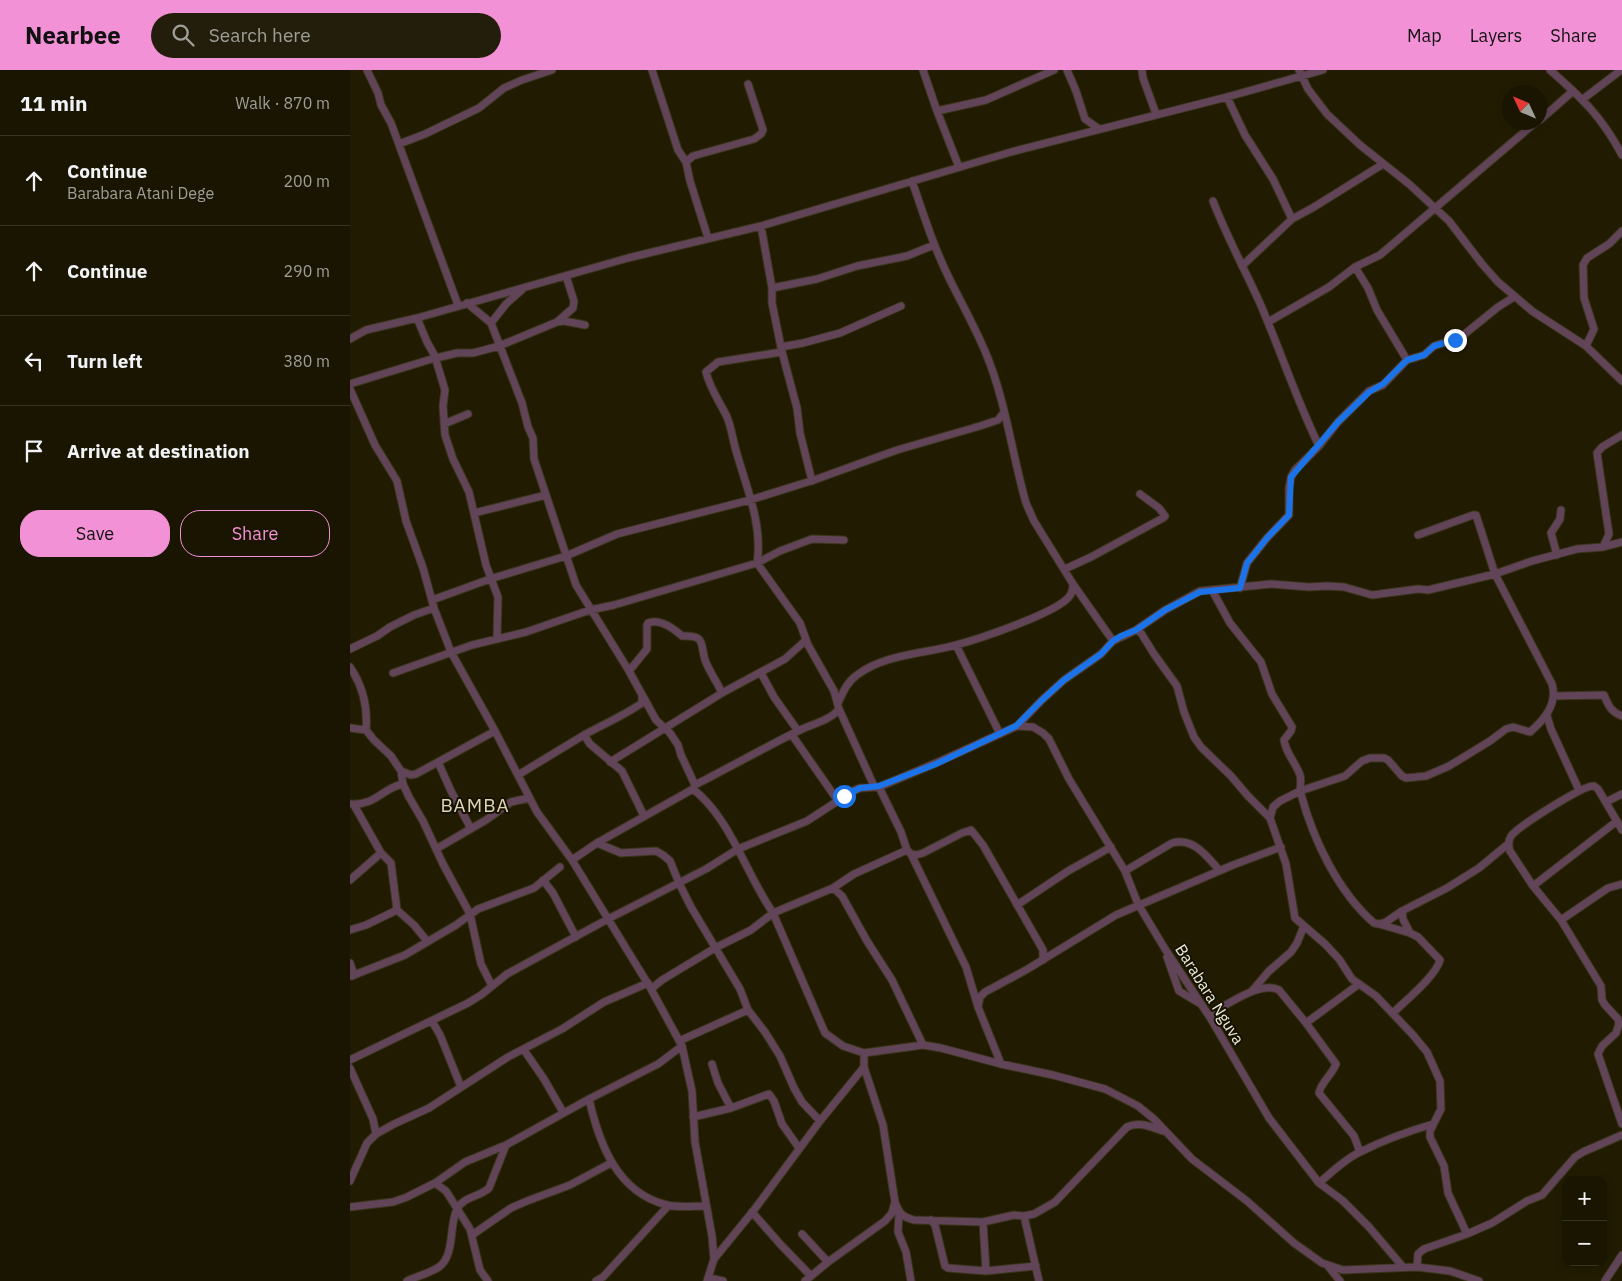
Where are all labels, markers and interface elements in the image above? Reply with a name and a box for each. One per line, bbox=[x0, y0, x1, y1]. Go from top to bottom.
search box bbox=[151, 13, 501, 58]
text: Nearbee bbox=[25, 19, 121, 51]
icon: search bbox=[169, 21, 197, 49]
text: Search here bbox=[209, 23, 311, 47]
text: Map bbox=[1407, 24, 1442, 47]
text: Layers bbox=[1470, 24, 1522, 47]
text: Share bbox=[1550, 24, 1597, 47]
north arrow bbox=[1502, 85, 1547, 130]
text: 11 min bbox=[20, 89, 87, 117]
text: Walk · 870 m bbox=[235, 93, 330, 113]
text: Continue bbox=[67, 159, 147, 183]
icon: ahead bbox=[20, 167, 48, 195]
text: 200 m bbox=[283, 171, 330, 191]
text: Barabara Atani Dege bbox=[67, 183, 214, 203]
icon: ahead bbox=[20, 257, 48, 285]
text: Continue bbox=[67, 259, 147, 283]
text: 290 m bbox=[283, 261, 330, 281]
route end bbox=[1444, 329, 1467, 352]
icon: left bbox=[20, 347, 48, 375]
text: Turn left bbox=[67, 349, 143, 373]
text: 380 m bbox=[283, 351, 330, 371]
icon: arrive bbox=[20, 437, 48, 465]
text: Arrive at destination bbox=[67, 439, 250, 463]
button: Save bbox=[20, 510, 170, 557]
button: Share bbox=[180, 510, 330, 557]
route start bbox=[833, 785, 856, 808]
district label: BAMBA bbox=[440, 793, 510, 817]
street label: Barabara Nguva bbox=[1171, 940, 1249, 1048]
map controls bbox=[1562, 1176, 1607, 1266]
button: + bbox=[1562, 1176, 1607, 1221]
button: − bbox=[1562, 1221, 1607, 1266]

